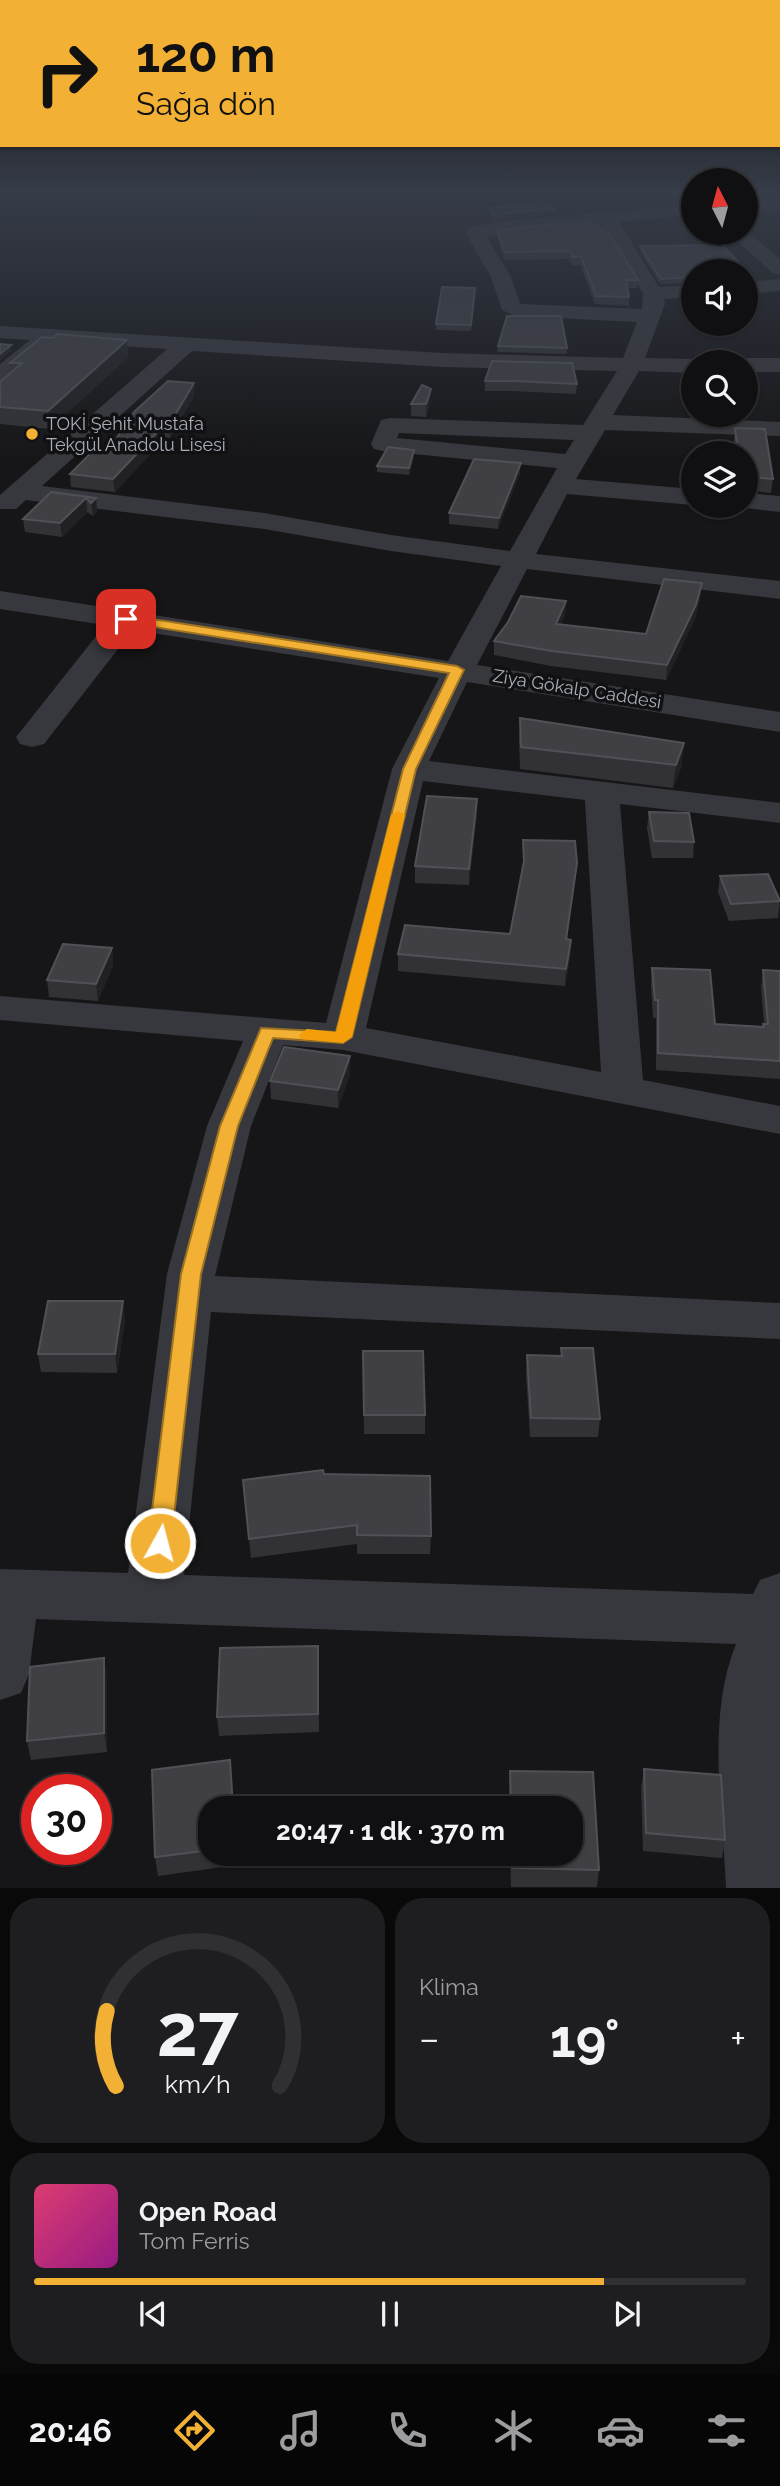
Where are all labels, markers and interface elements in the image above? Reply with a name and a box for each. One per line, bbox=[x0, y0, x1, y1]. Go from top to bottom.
text: 120 m bbox=[136, 26, 275, 83]
icon: right bbox=[21, 28, 112, 119]
text: Sağa dön bbox=[136, 85, 276, 122]
north arrow bbox=[681, 168, 758, 245]
map controls bbox=[681, 168, 758, 518]
button: sound bbox=[681, 259, 758, 336]
button: search bbox=[681, 350, 758, 427]
place label: TOKİ Şehit Mustafa Tekgül Anadolu Lisesi bbox=[46, 413, 226, 455]
marker: TOKİ Şehit Mustafa Tekgül Anadolu Lisesi bbox=[24, 426, 40, 442]
button: layers bbox=[681, 441, 758, 518]
pin bbox=[96, 589, 156, 649]
icon: arrive bbox=[107, 600, 145, 638]
street label: Ziya Gökalp Caddesi bbox=[491, 665, 663, 712]
position arrow bbox=[123, 1506, 197, 1580]
speed limit sign: 30 bbox=[21, 1774, 112, 1865]
text: 20:47 · 1 dk · 370 m bbox=[276, 1816, 505, 1846]
text: Klima bbox=[419, 1973, 479, 2000]
text: 27 bbox=[157, 1989, 239, 2074]
text: 19° bbox=[550, 2008, 620, 2069]
text: − bbox=[419, 2016, 439, 2061]
text: + bbox=[730, 2016, 746, 2061]
text: km/h bbox=[165, 2069, 230, 2099]
text: Open Road bbox=[139, 2197, 277, 2227]
text: Tom Ferris bbox=[139, 2227, 250, 2254]
icon: previous bbox=[134, 2295, 172, 2333]
icon: pause bbox=[371, 2295, 409, 2333]
icon: next bbox=[608, 2295, 646, 2333]
icon: directions bbox=[170, 2406, 219, 2455]
icon: music bbox=[276, 2406, 325, 2455]
icon: phone bbox=[383, 2406, 432, 2455]
icon: climate bbox=[489, 2406, 538, 2455]
icon: car bbox=[596, 2406, 645, 2455]
icon: filters bbox=[702, 2406, 751, 2455]
text: 20:46 bbox=[29, 2412, 112, 2449]

